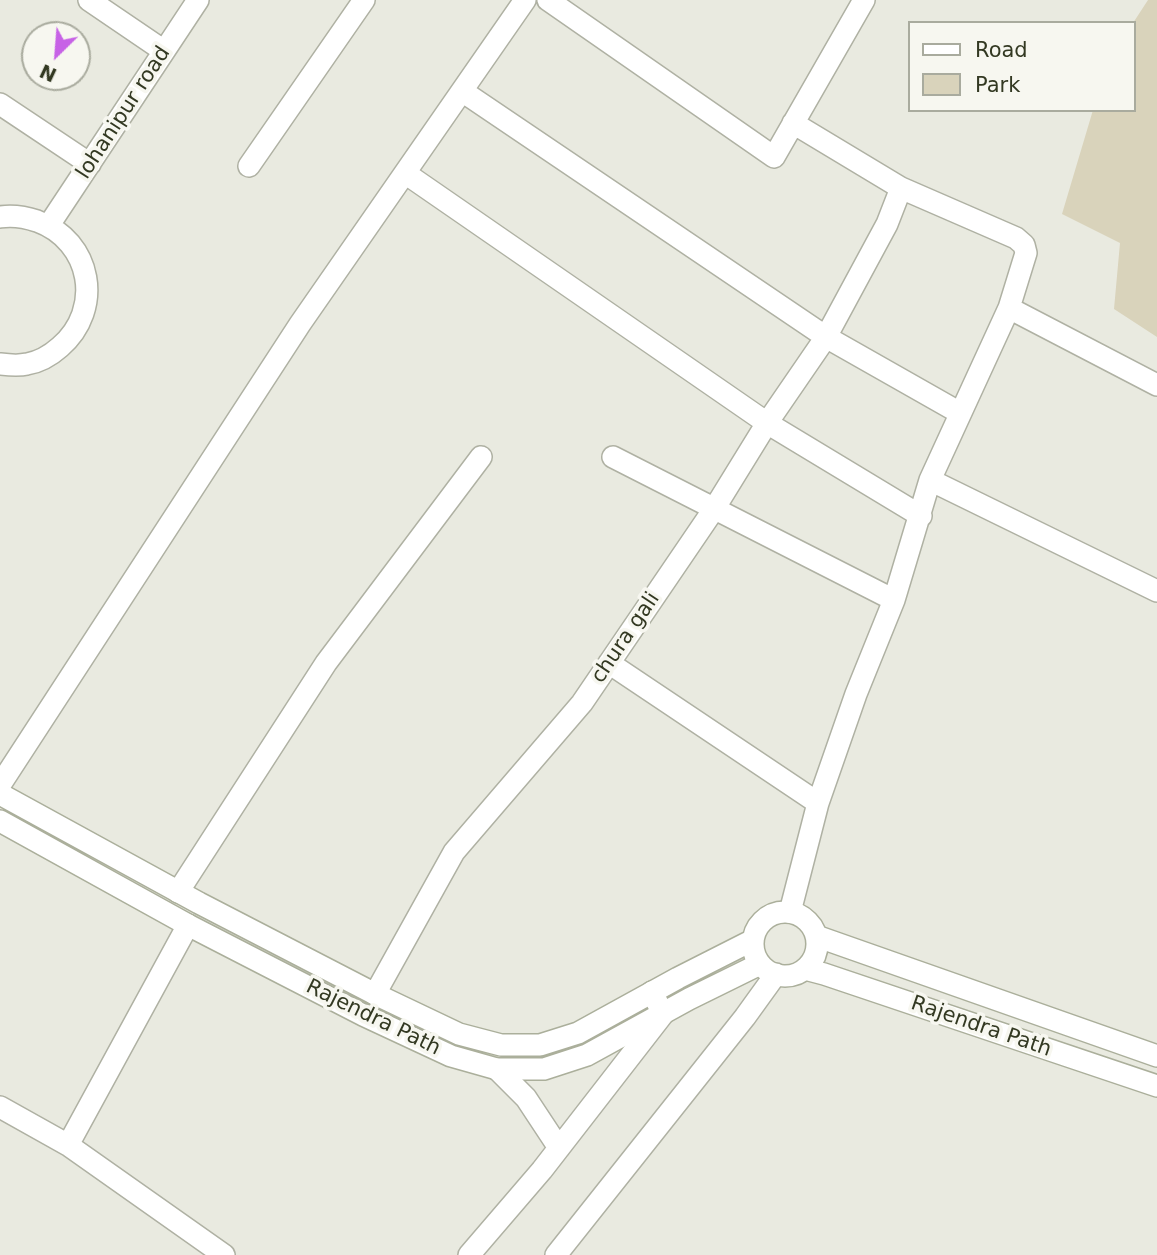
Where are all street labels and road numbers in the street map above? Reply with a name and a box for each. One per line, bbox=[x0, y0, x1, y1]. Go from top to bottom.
street label: lohanipur road bbox=[72, 42, 176, 184]
street label: chura gali bbox=[586, 588, 666, 688]
street label: Rajendra Path bbox=[302, 975, 444, 1061]
street label: Rajendra Path bbox=[908, 991, 1054, 1063]

